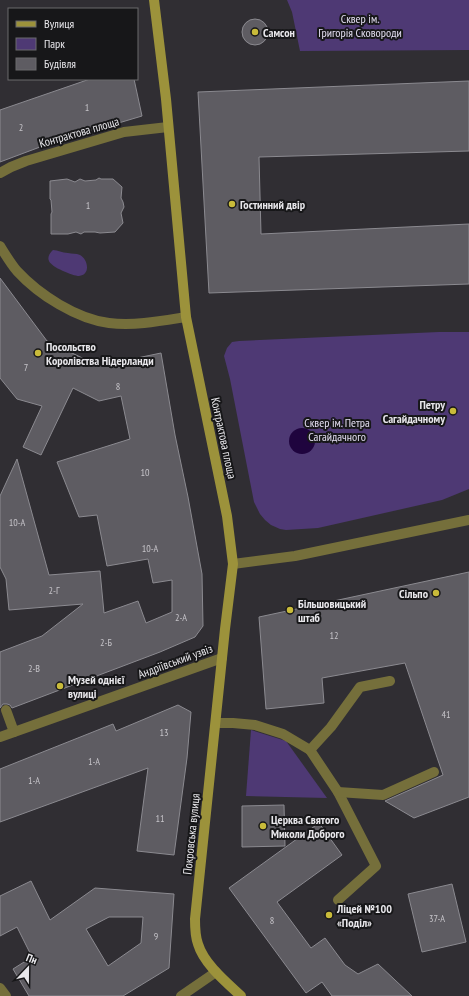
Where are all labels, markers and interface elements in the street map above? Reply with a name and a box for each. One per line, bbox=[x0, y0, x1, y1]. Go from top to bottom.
legend bbox=[8, 8, 138, 80]
park label: Сквер ім. Григорія Сковороди bbox=[318, 11, 402, 40]
text: Вулиця bbox=[44, 16, 74, 31]
place label: Самсон bbox=[263, 25, 295, 40]
marker: Самсон bbox=[250, 27, 260, 37]
text: Парк bbox=[44, 36, 65, 51]
text: Будівля bbox=[44, 56, 76, 71]
house number: 1 bbox=[85, 101, 89, 114]
street label: Контрактова площа bbox=[37, 113, 121, 151]
house number: 2 bbox=[19, 121, 23, 134]
place label: Гостинний двір bbox=[240, 197, 306, 212]
house number: 1 bbox=[86, 199, 90, 212]
marker: Гостинний двір bbox=[227, 199, 237, 209]
place label: Посольство Королівства Нідерланди bbox=[46, 339, 154, 368]
marker: Посольство Королівства Нідерланди bbox=[33, 348, 43, 358]
house number: 7 bbox=[24, 361, 28, 374]
house number: 8 bbox=[116, 380, 120, 393]
street label: Контрактова площа bbox=[208, 396, 240, 480]
place label: Петру Сагайдачному bbox=[383, 397, 445, 426]
marker: Петру Сагайдачному bbox=[448, 406, 458, 416]
park label: Сквер ім. Петра Сагайдачного bbox=[304, 415, 370, 444]
house number: 10 bbox=[141, 466, 150, 479]
house number: 10-А bbox=[9, 516, 25, 529]
house number: 10-А bbox=[142, 542, 158, 555]
house number: 2-Г bbox=[49, 584, 60, 597]
place label: Сільпо bbox=[399, 586, 429, 601]
marker: Сільпо bbox=[431, 588, 441, 598]
place label: Більшовицький штаб bbox=[298, 596, 366, 625]
marker: Більшовицький штаб bbox=[285, 605, 295, 615]
house number: 2-А bbox=[175, 611, 187, 624]
house number: 12 bbox=[330, 629, 339, 642]
house number: 2-Б bbox=[100, 636, 112, 649]
street label: Андріївський узвіз bbox=[136, 641, 214, 681]
house number: 2-В bbox=[28, 662, 40, 675]
place label: Музей однієї вулиці bbox=[68, 672, 126, 701]
marker: Музей однієї вулиці bbox=[55, 681, 65, 691]
house number: 41 bbox=[442, 708, 451, 721]
house number: 13 bbox=[160, 726, 169, 739]
house number: 1-А bbox=[88, 755, 100, 768]
house number: 1-А bbox=[28, 774, 40, 787]
street label: Покровська вулиця bbox=[179, 792, 203, 875]
house number: 11 bbox=[156, 812, 165, 825]
place label: Церква Святого Миколи Доброго bbox=[271, 812, 345, 841]
marker: Церква Святого Миколи Доброго bbox=[258, 821, 268, 831]
place label: Ліцей №100 «Поділ» bbox=[336, 901, 392, 930]
marker: Ліцей №100 «Поділ» bbox=[324, 910, 334, 920]
house number: 37-А bbox=[429, 912, 445, 925]
house number: 8 bbox=[270, 914, 274, 927]
house number: 9 bbox=[154, 930, 158, 943]
north arrow bbox=[8, 948, 48, 988]
text: Пн bbox=[24, 950, 39, 967]

